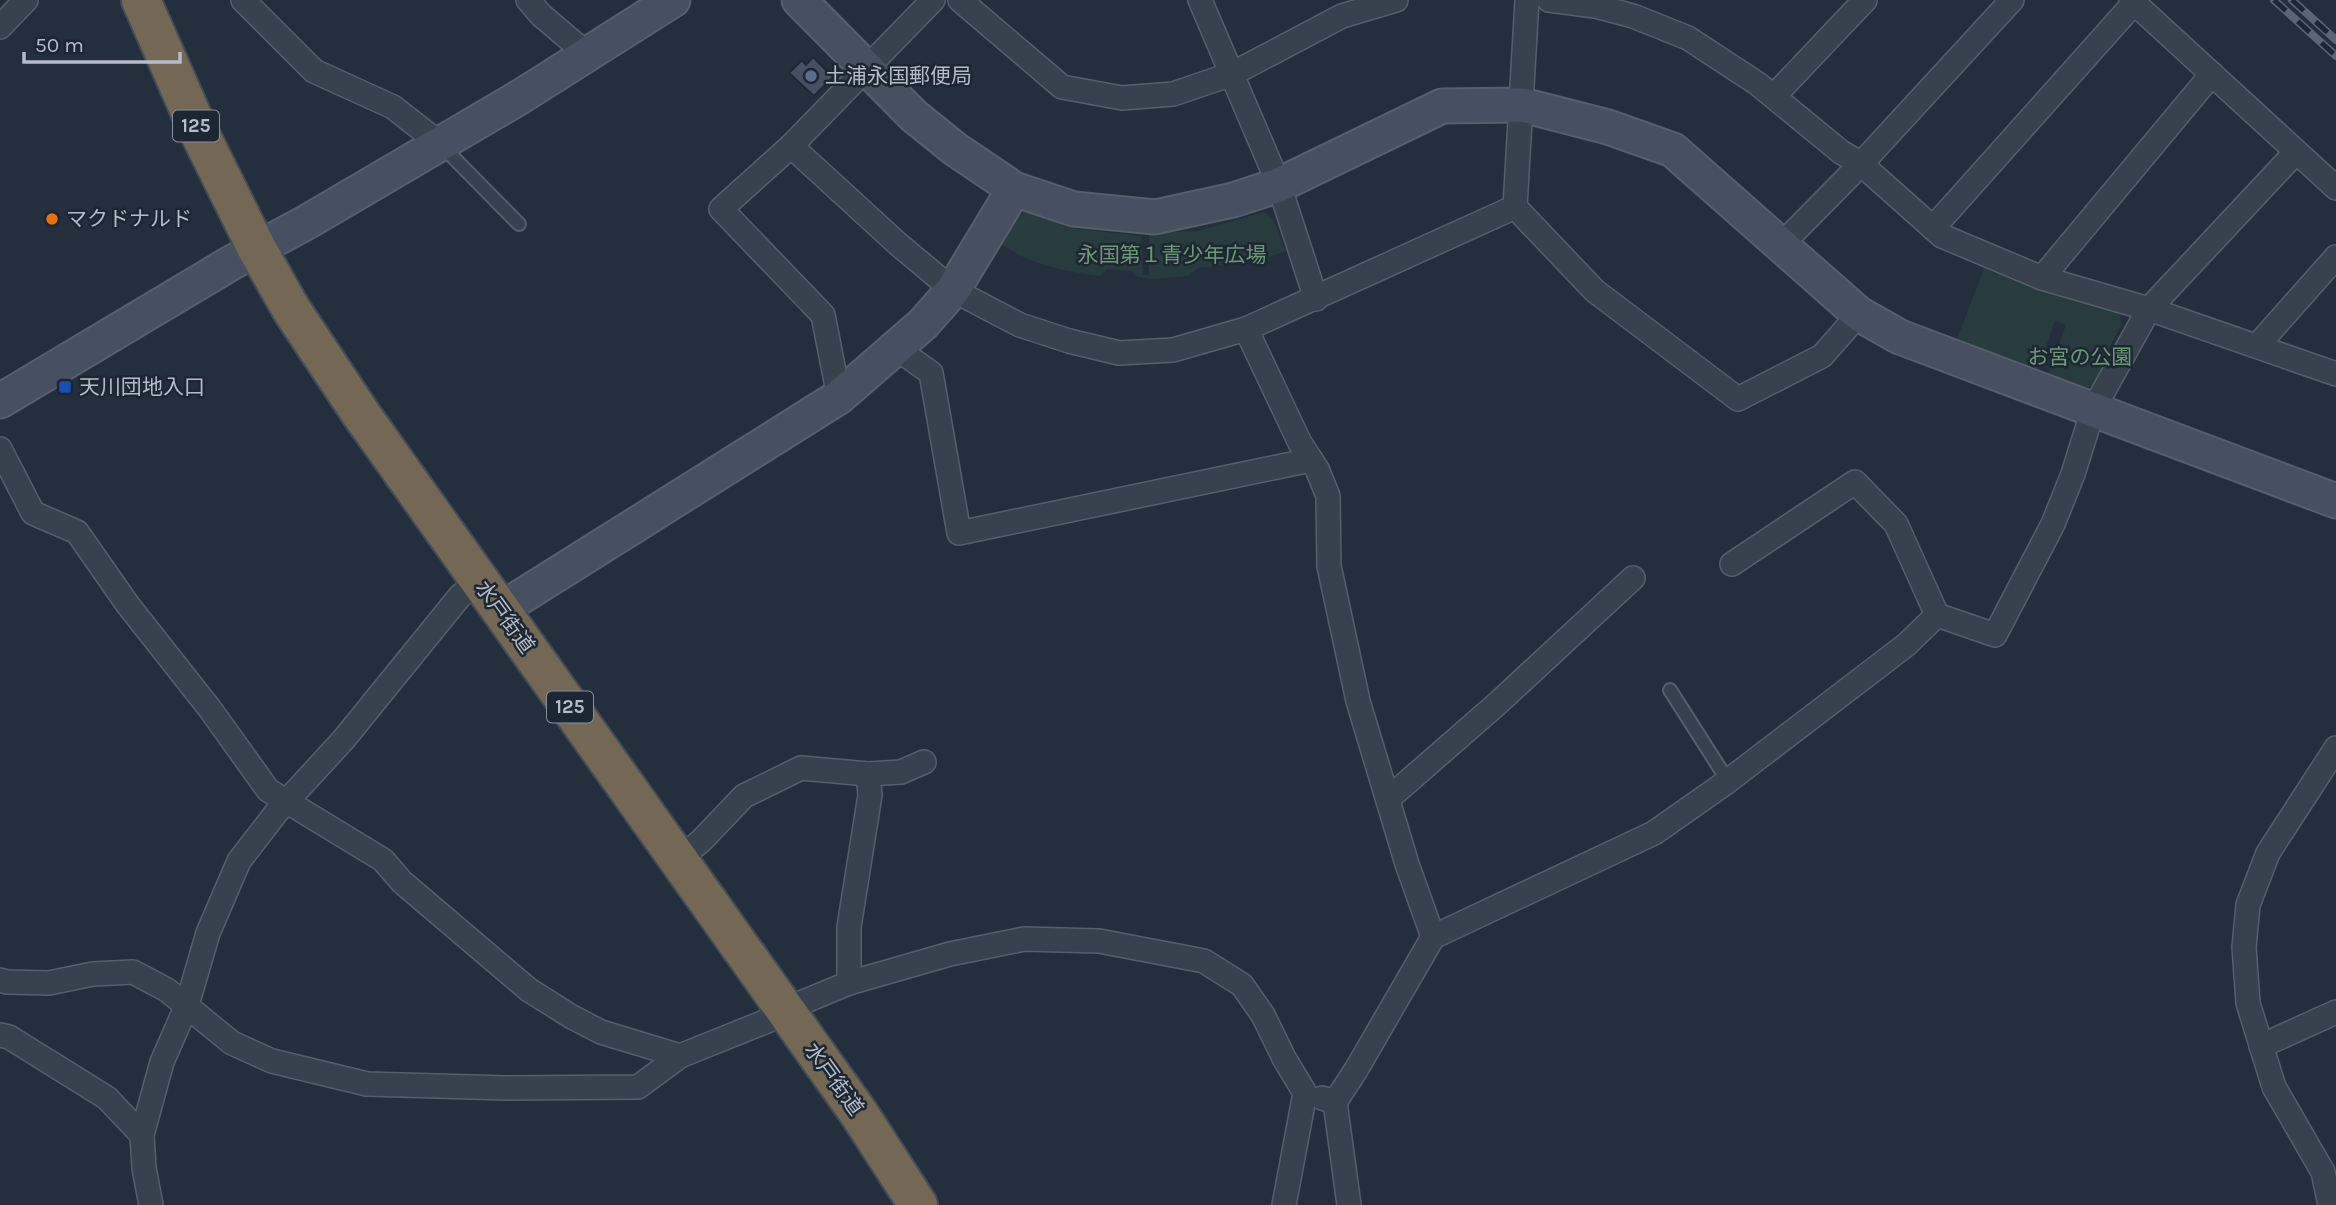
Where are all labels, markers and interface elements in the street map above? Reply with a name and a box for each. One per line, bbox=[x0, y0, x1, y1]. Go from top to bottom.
scale bar bbox=[24, 21, 180, 65]
text: 50 m bbox=[35, 33, 84, 57]
place label: 土浦永国郵便局 bbox=[825, 64, 972, 88]
marker: 土浦永国郵便局 bbox=[803, 68, 819, 84]
road number: 125 bbox=[173, 110, 219, 142]
place label: マクドナルド bbox=[66, 207, 192, 231]
marker: マクドナルド bbox=[44, 211, 60, 227]
park label: 永国第１青少年広場 bbox=[1078, 243, 1267, 267]
park label: お宮の公園 bbox=[2028, 345, 2133, 369]
place label: 天川団地入口 bbox=[79, 375, 205, 399]
marker: 天川団地入口 bbox=[57, 379, 73, 395]
street label: 水戸街道 bbox=[471, 576, 539, 658]
road number: 125 bbox=[547, 692, 593, 722]
street label: 水戸街道 bbox=[800, 1038, 868, 1120]

